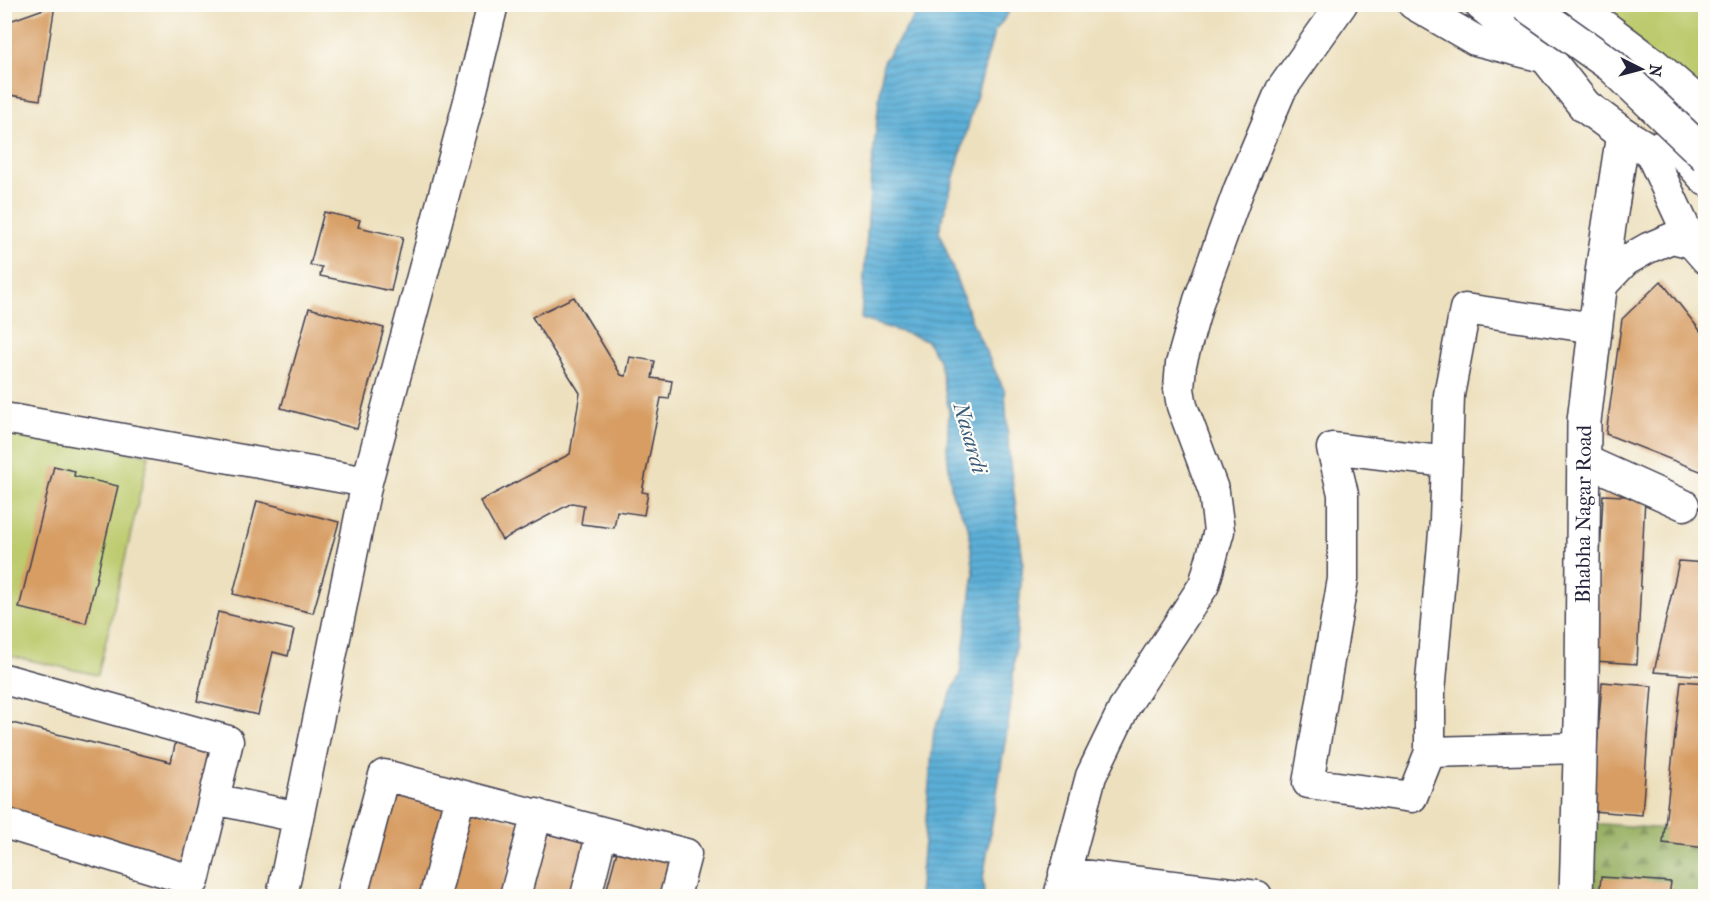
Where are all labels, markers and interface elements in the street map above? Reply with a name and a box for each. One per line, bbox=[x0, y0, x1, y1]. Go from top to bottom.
north arrow bbox=[1611, 39, 1671, 99]
text: N bbox=[1645, 63, 1666, 78]
water label: Nasardi bbox=[947, 399, 993, 478]
street label: Bhabha Nagar Road bbox=[1571, 424, 1596, 603]

